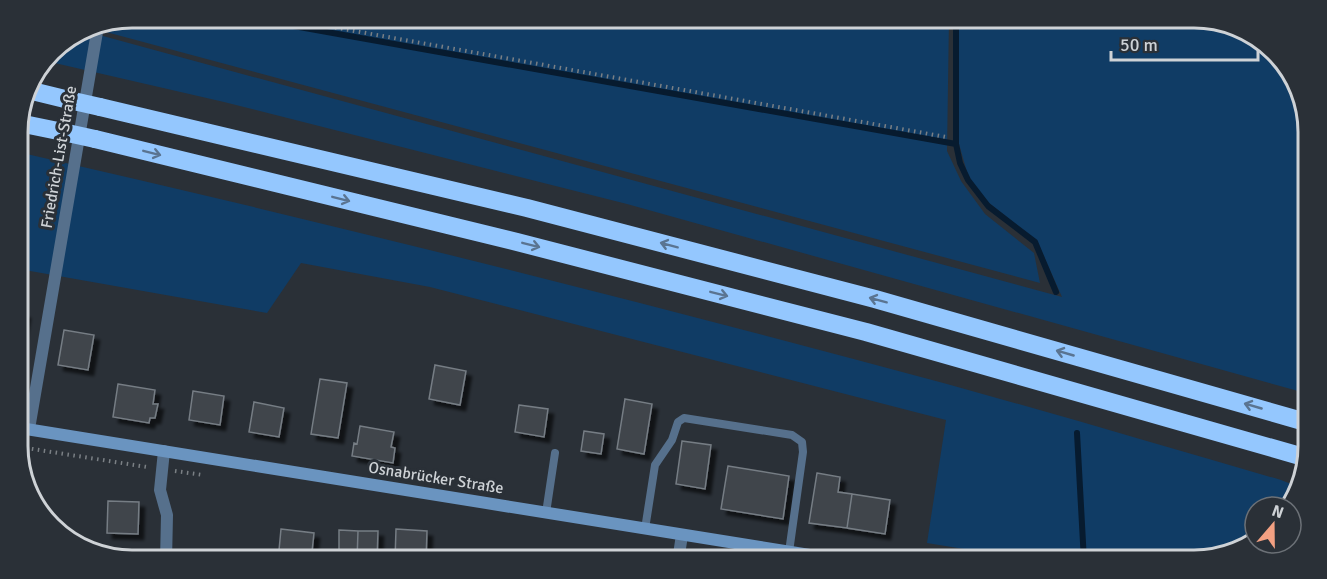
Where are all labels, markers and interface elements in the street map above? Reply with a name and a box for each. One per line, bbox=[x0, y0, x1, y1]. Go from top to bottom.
scale bar bbox=[1111, 24, 1258, 62]
text: 50 m bbox=[1120, 34, 1158, 56]
street label: Friedrich-List-Straße bbox=[37, 84, 81, 230]
one-way arrow bbox=[142, 147, 161, 159]
one-way arrow bbox=[331, 193, 350, 205]
one-way arrow bbox=[660, 239, 679, 250]
one-way arrow bbox=[521, 240, 540, 252]
one-way arrow bbox=[710, 289, 729, 300]
one-way arrow bbox=[868, 294, 887, 305]
one-way arrow bbox=[1056, 346, 1075, 358]
one-way arrow bbox=[1244, 400, 1263, 411]
street label: Osnabrücker Straße bbox=[367, 457, 505, 499]
north arrow bbox=[1243, 495, 1303, 555]
text: N bbox=[1269, 501, 1286, 523]

